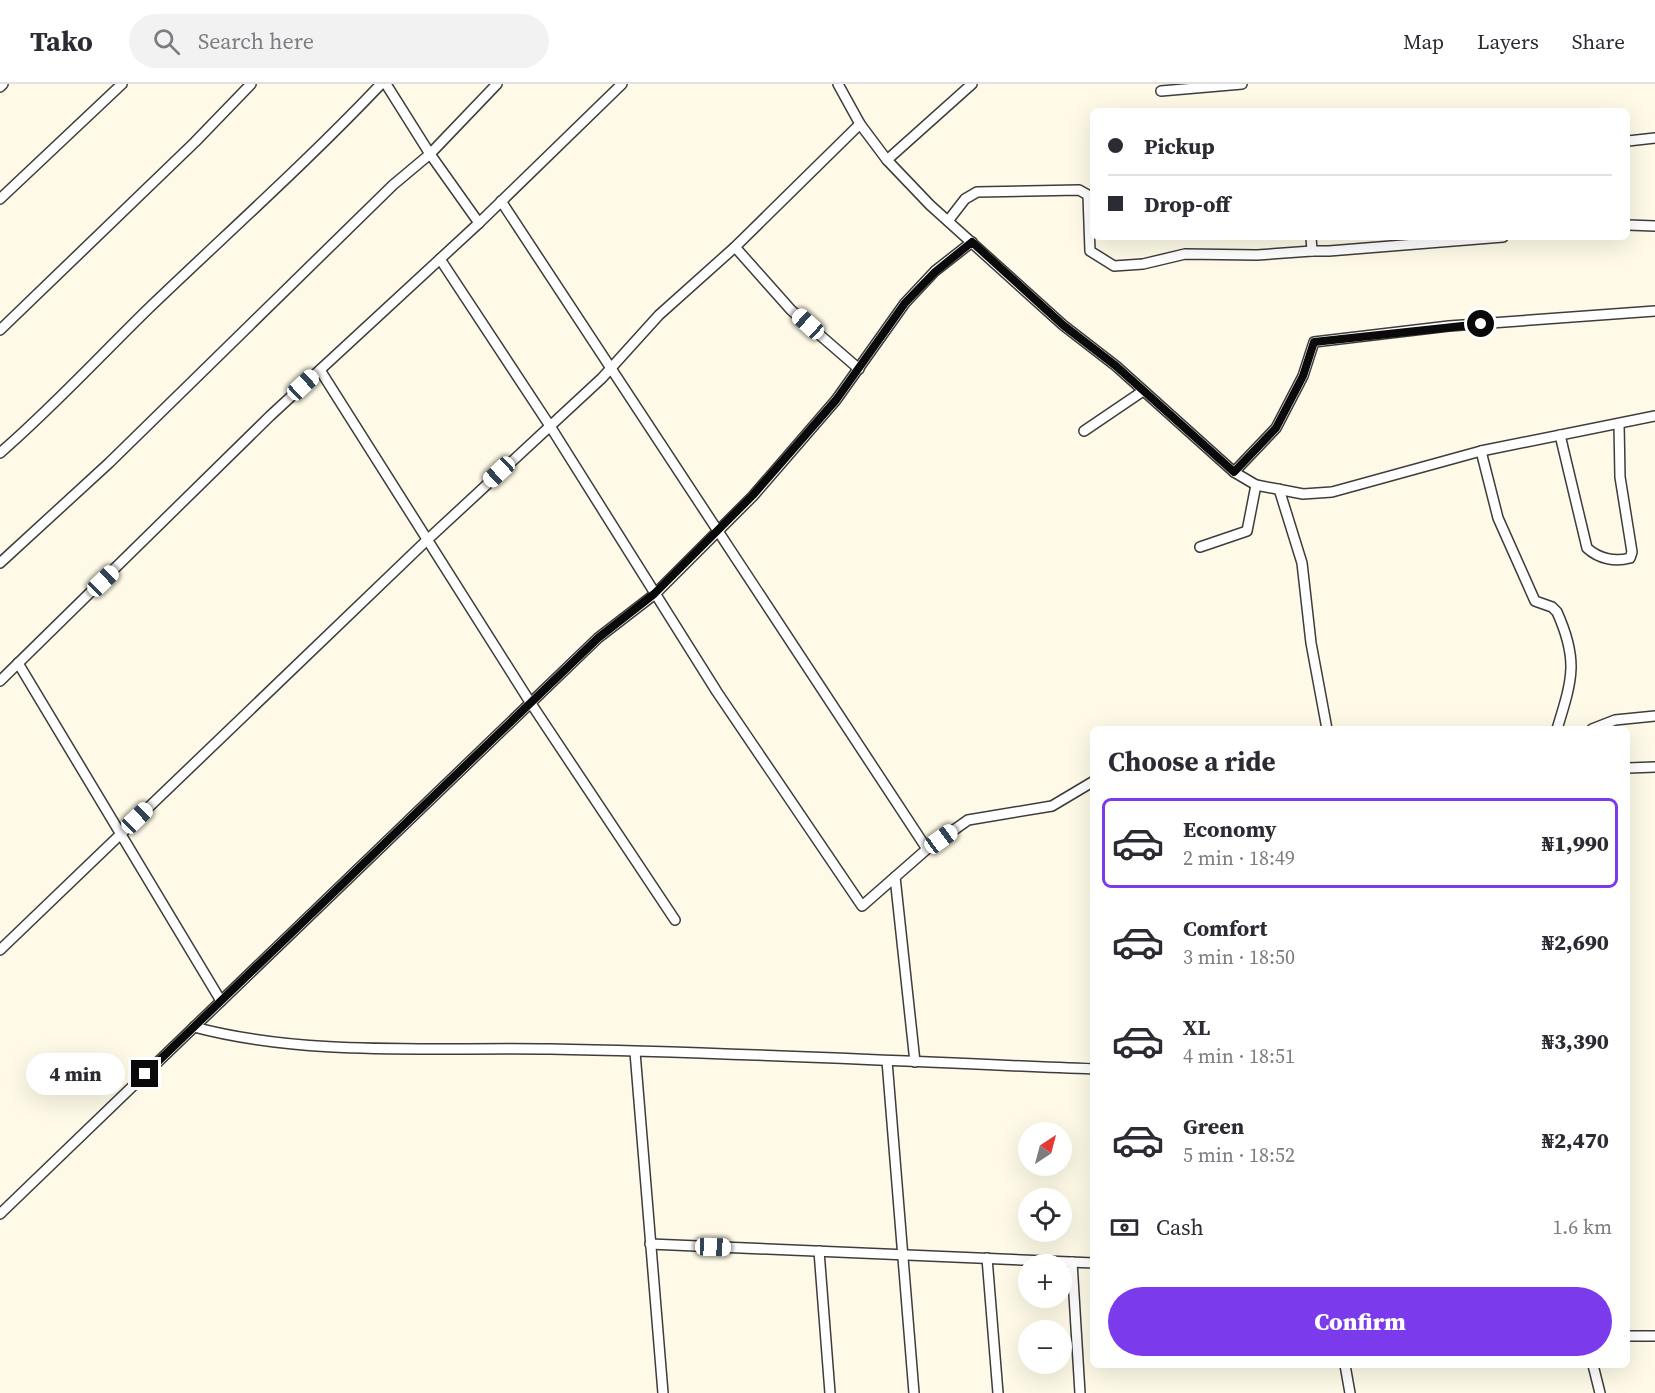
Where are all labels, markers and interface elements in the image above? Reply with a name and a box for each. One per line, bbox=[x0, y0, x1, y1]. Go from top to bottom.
search box bbox=[129, 14, 549, 68]
text: Tako bbox=[30, 22, 93, 60]
icon: search bbox=[150, 25, 183, 58]
text: Search here bbox=[198, 26, 314, 56]
text: Map bbox=[1403, 27, 1444, 56]
text: Layers bbox=[1477, 27, 1539, 56]
text: Share bbox=[1572, 27, 1625, 56]
text: Pickup bbox=[1144, 131, 1215, 161]
text: Drop-off bbox=[1144, 189, 1230, 219]
car bbox=[789, 305, 827, 343]
route start bbox=[1467, 310, 1494, 337]
car bbox=[284, 366, 322, 404]
car bbox=[480, 453, 518, 491]
car bbox=[84, 562, 122, 600]
text: Choose a ride bbox=[1108, 743, 1276, 780]
car bbox=[118, 799, 156, 837]
text: Economy bbox=[1183, 814, 1277, 844]
icon: car bbox=[1111, 816, 1165, 870]
car bbox=[921, 821, 961, 857]
text: ₦1,990 bbox=[1542, 828, 1609, 858]
text: 2 min · 18:49 bbox=[1183, 844, 1295, 872]
text: Comfort bbox=[1183, 913, 1267, 943]
icon: car bbox=[1111, 915, 1165, 969]
text: ₦2,690 bbox=[1542, 927, 1609, 957]
text: 3 min · 18:50 bbox=[1183, 943, 1295, 971]
text: XL bbox=[1183, 1012, 1210, 1042]
icon: car bbox=[1111, 1014, 1165, 1068]
text: ₦3,390 bbox=[1542, 1026, 1609, 1056]
text: 4 min · 18:51 bbox=[1183, 1042, 1295, 1070]
callout: 4 min bbox=[25, 1053, 124, 1095]
text: 4 min bbox=[49, 1060, 102, 1088]
route end bbox=[131, 1060, 158, 1087]
text: Green bbox=[1183, 1111, 1244, 1141]
icon: car bbox=[1111, 1113, 1165, 1167]
north arrow bbox=[1018, 1122, 1072, 1176]
map controls bbox=[1018, 1122, 1072, 1374]
text: ₦2,470 bbox=[1542, 1125, 1609, 1155]
text: 5 min · 18:52 bbox=[1183, 1141, 1295, 1169]
button: locate bbox=[1018, 1188, 1072, 1242]
icon: cash bbox=[1108, 1211, 1141, 1244]
text: Cash bbox=[1156, 1212, 1204, 1242]
text: 1.6 km bbox=[1552, 1213, 1612, 1241]
car bbox=[695, 1237, 731, 1257]
button: + bbox=[1018, 1254, 1072, 1308]
button: Confirm bbox=[1108, 1287, 1612, 1356]
button: − bbox=[1018, 1320, 1072, 1374]

